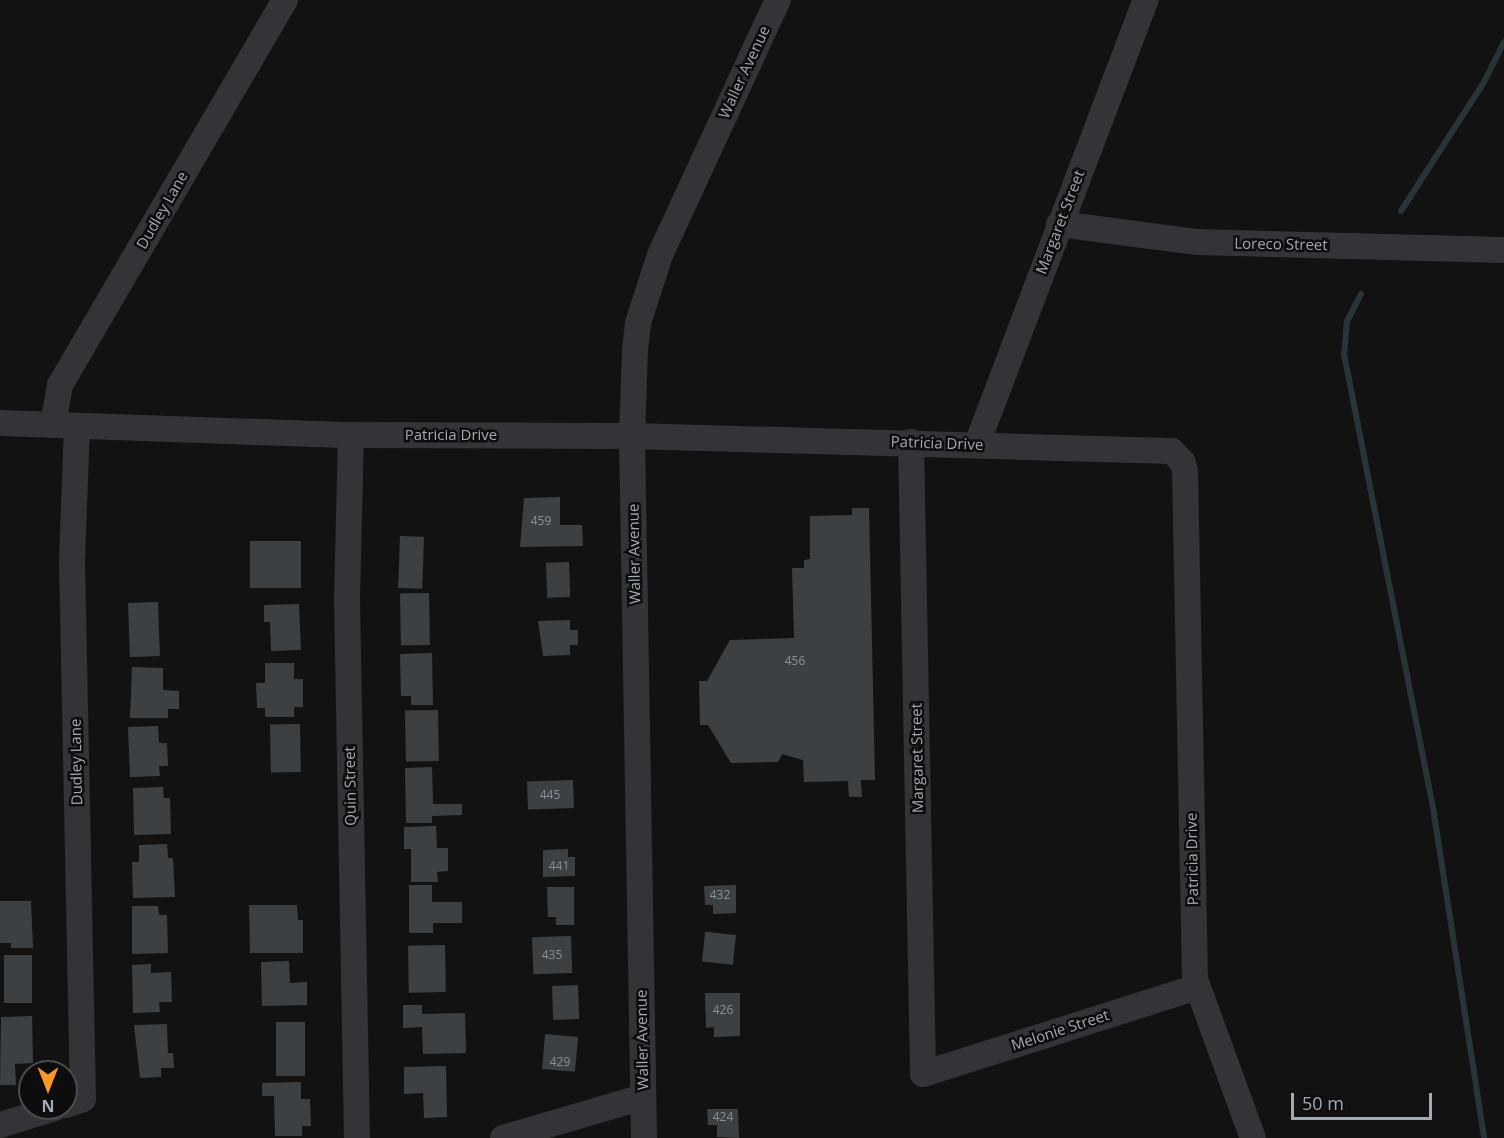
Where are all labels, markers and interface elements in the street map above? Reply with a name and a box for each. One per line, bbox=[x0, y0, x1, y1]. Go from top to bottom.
street label: Waller Avenue bbox=[715, 23, 773, 121]
street label: Margaret Street bbox=[1032, 167, 1088, 277]
street label: Dudley Lane bbox=[133, 168, 191, 252]
street label: Loreco Street bbox=[1234, 234, 1328, 254]
street label: Patricia Drive bbox=[405, 426, 497, 444]
street label: Patricia Drive bbox=[890, 432, 984, 454]
street label: Waller Avenue bbox=[624, 504, 644, 604]
house number: 459 bbox=[531, 514, 551, 528]
house number: 456 bbox=[785, 654, 805, 668]
street label: Margaret Street bbox=[907, 703, 927, 813]
street label: Dudley Lane bbox=[66, 719, 86, 805]
street label: Quin Street bbox=[340, 746, 360, 826]
house number: 445 bbox=[540, 788, 560, 802]
street label: Patricia Drive bbox=[1182, 813, 1202, 905]
house number: 441 bbox=[549, 859, 569, 873]
house number: 432 bbox=[710, 888, 730, 902]
house number: 435 bbox=[542, 948, 562, 962]
street label: Waller Avenue bbox=[632, 990, 652, 1090]
house number: 426 bbox=[713, 1003, 733, 1017]
street label: Melonie Street bbox=[1009, 1006, 1111, 1054]
house number: 429 bbox=[550, 1055, 570, 1069]
north arrow bbox=[18, 1060, 78, 1120]
scale bar bbox=[1294, 1081, 1435, 1119]
text: 50 m bbox=[1302, 1091, 1344, 1115]
text: N bbox=[42, 1095, 55, 1117]
house number: 424 bbox=[713, 1110, 733, 1124]

